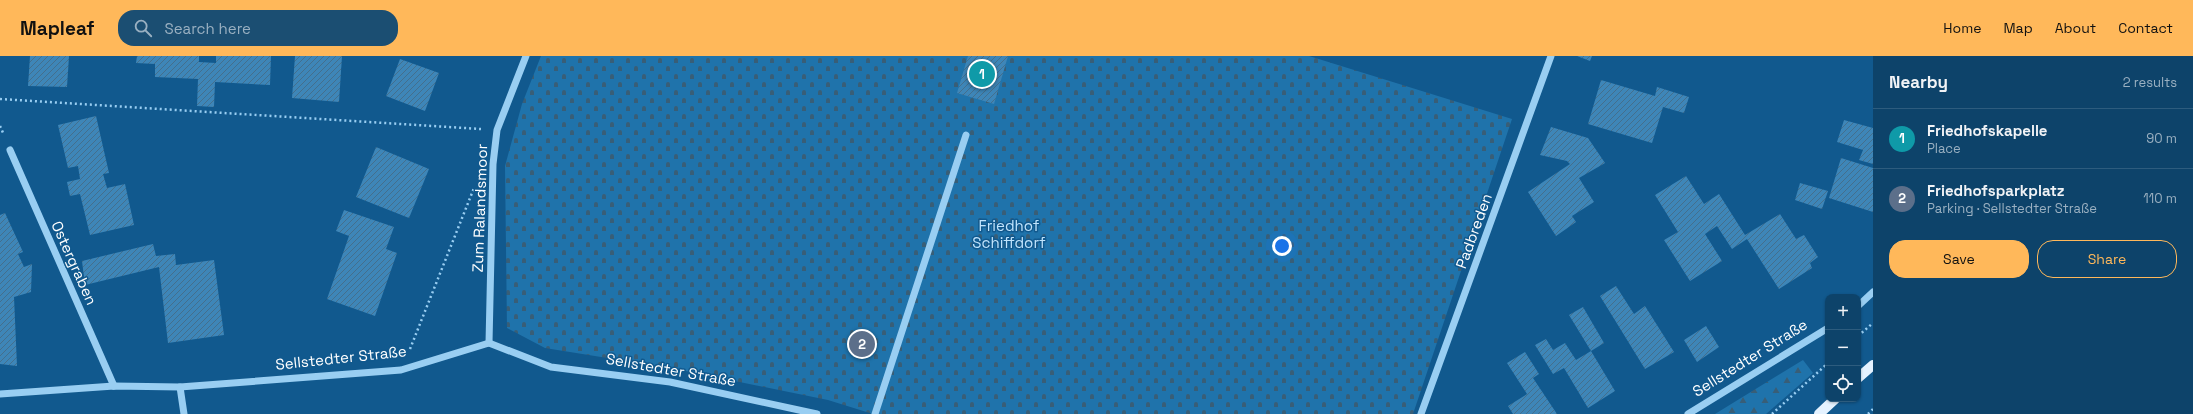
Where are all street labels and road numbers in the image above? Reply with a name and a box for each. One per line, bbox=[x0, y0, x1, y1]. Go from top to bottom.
street label: Zum Ralandsmoor bbox=[468, 143, 491, 273]
street label: Padbreden bbox=[1451, 191, 1496, 271]
street label: Ostergraben bbox=[47, 218, 101, 308]
street label: Sellstedter Straße bbox=[1689, 315, 1811, 401]
street label: Sellstedter Straße bbox=[274, 341, 408, 374]
street label: Sellstedter Straße bbox=[605, 349, 738, 390]

